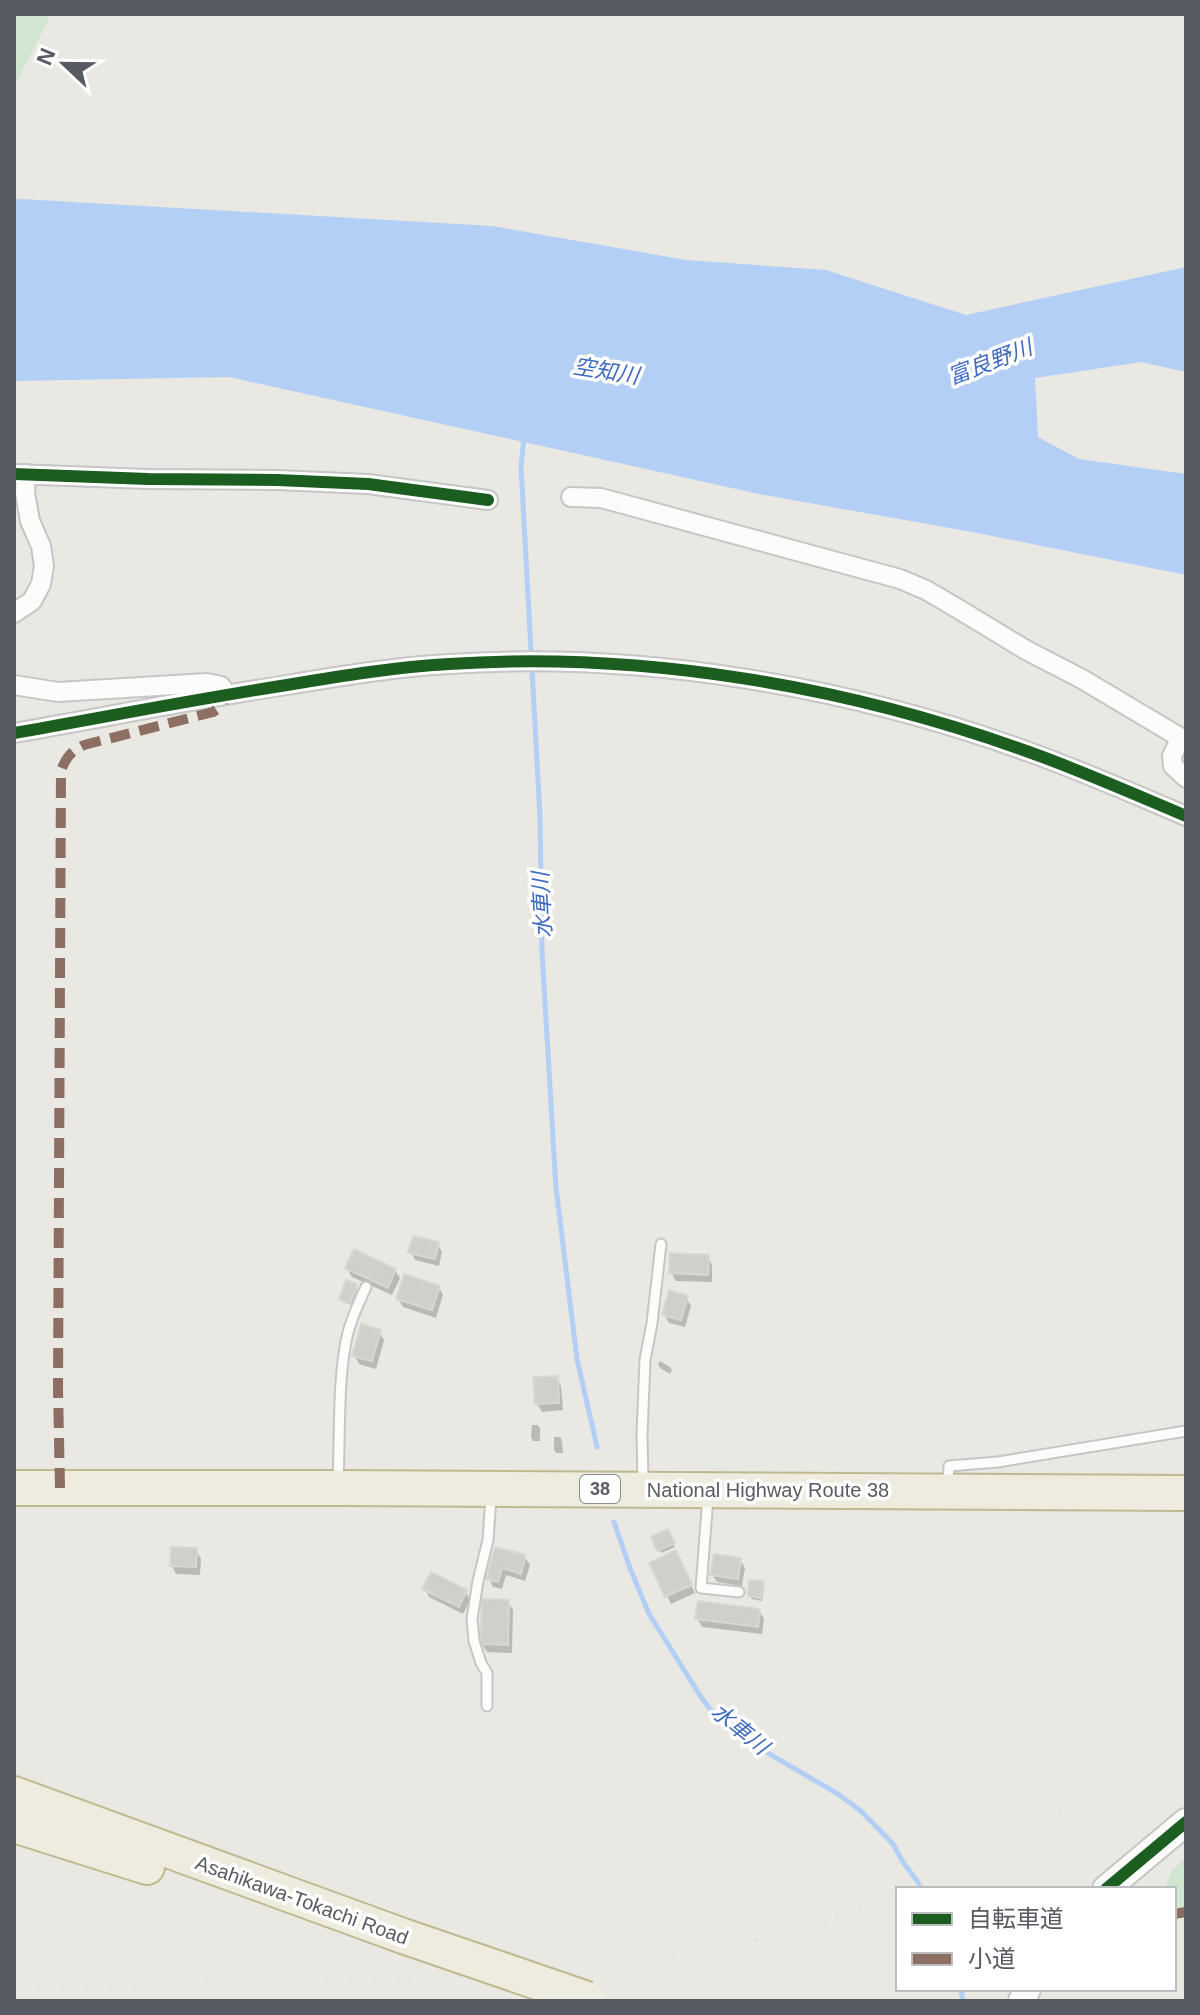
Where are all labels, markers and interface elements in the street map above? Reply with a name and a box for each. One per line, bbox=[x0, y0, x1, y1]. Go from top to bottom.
north arrow bbox=[24, 24, 104, 104]
text: N bbox=[31, 45, 60, 69]
water label: 富良野川 bbox=[944, 334, 1037, 389]
water label: 空知川 bbox=[571, 353, 643, 389]
water label: 水車川 bbox=[528, 869, 556, 939]
road number: 38 bbox=[580, 1475, 620, 1503]
street label: National Highway Route 38 bbox=[647, 1479, 889, 1501]
water label: 水車川 bbox=[706, 1699, 775, 1761]
street label: Asahikawa-Tokachi Road bbox=[193, 1851, 411, 1949]
legend bbox=[896, 1887, 1176, 1991]
text: 自転車道 bbox=[968, 1905, 1064, 1932]
text: 小道 bbox=[968, 1945, 1016, 1972]

